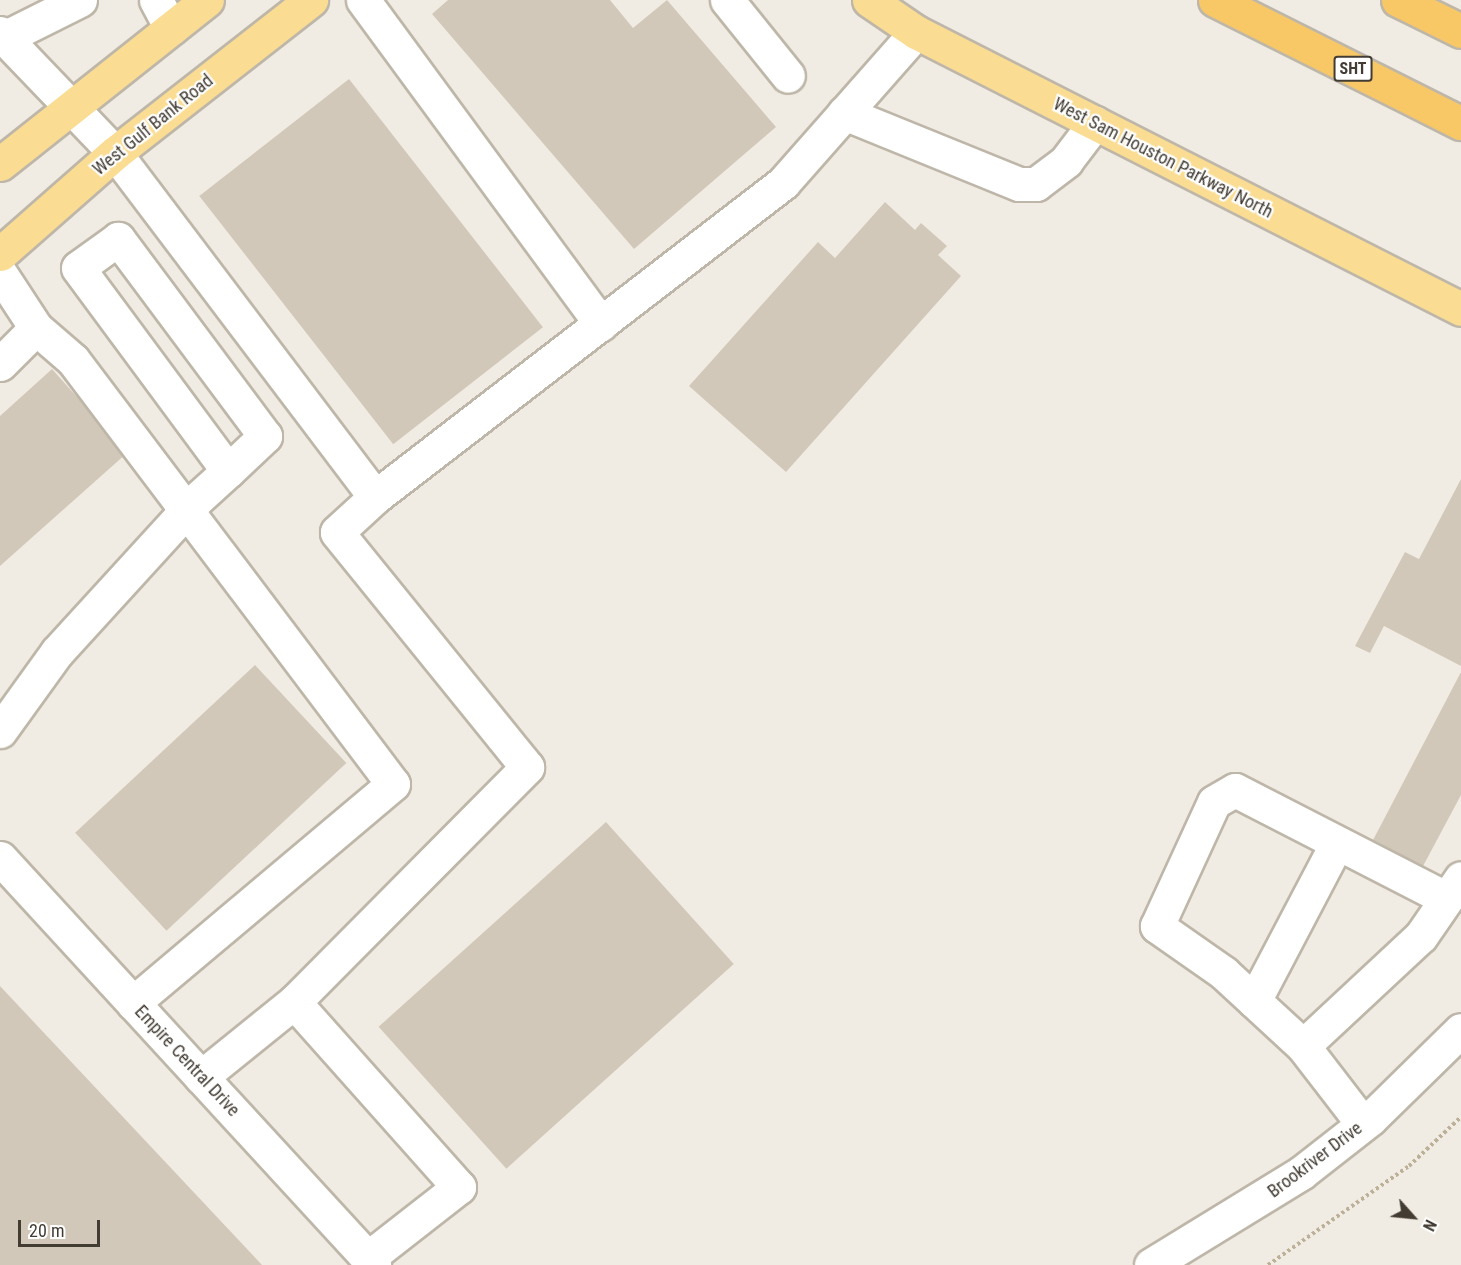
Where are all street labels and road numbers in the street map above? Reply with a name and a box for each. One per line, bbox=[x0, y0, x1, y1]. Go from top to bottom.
road number: SHT bbox=[1334, 56, 1372, 82]
street label: West Gulf Bank Road bbox=[89, 70, 217, 180]
street label: West Sam Houston Parkway North bbox=[1050, 93, 1276, 223]
street label: Empire Central Drive bbox=[130, 1001, 244, 1121]
street label: Brookriver Drive bbox=[1264, 1118, 1366, 1202]

